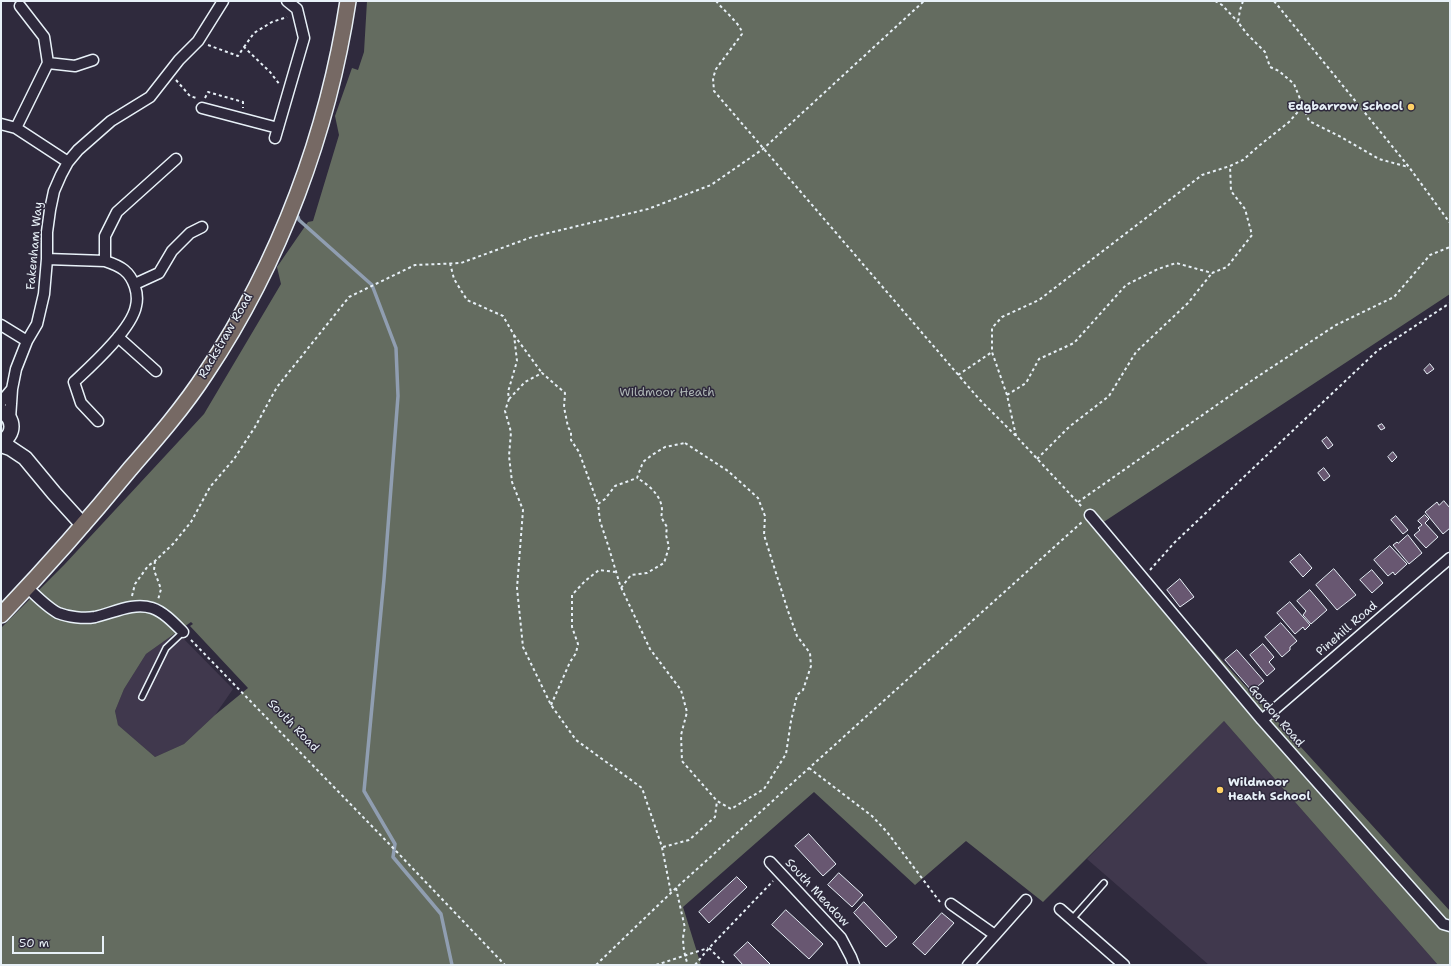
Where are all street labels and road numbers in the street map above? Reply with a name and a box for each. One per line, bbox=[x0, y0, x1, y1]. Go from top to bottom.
street label: Fakenham Way bbox=[24, 201, 46, 291]
street label: Rackstraw Road bbox=[196, 291, 256, 381]
street label: Pinehill Road bbox=[1314, 599, 1380, 659]
street label: Gordon Road bbox=[1245, 682, 1307, 750]
street label: South Road bbox=[264, 697, 322, 755]
street label: South Meadow bbox=[782, 856, 852, 930]

